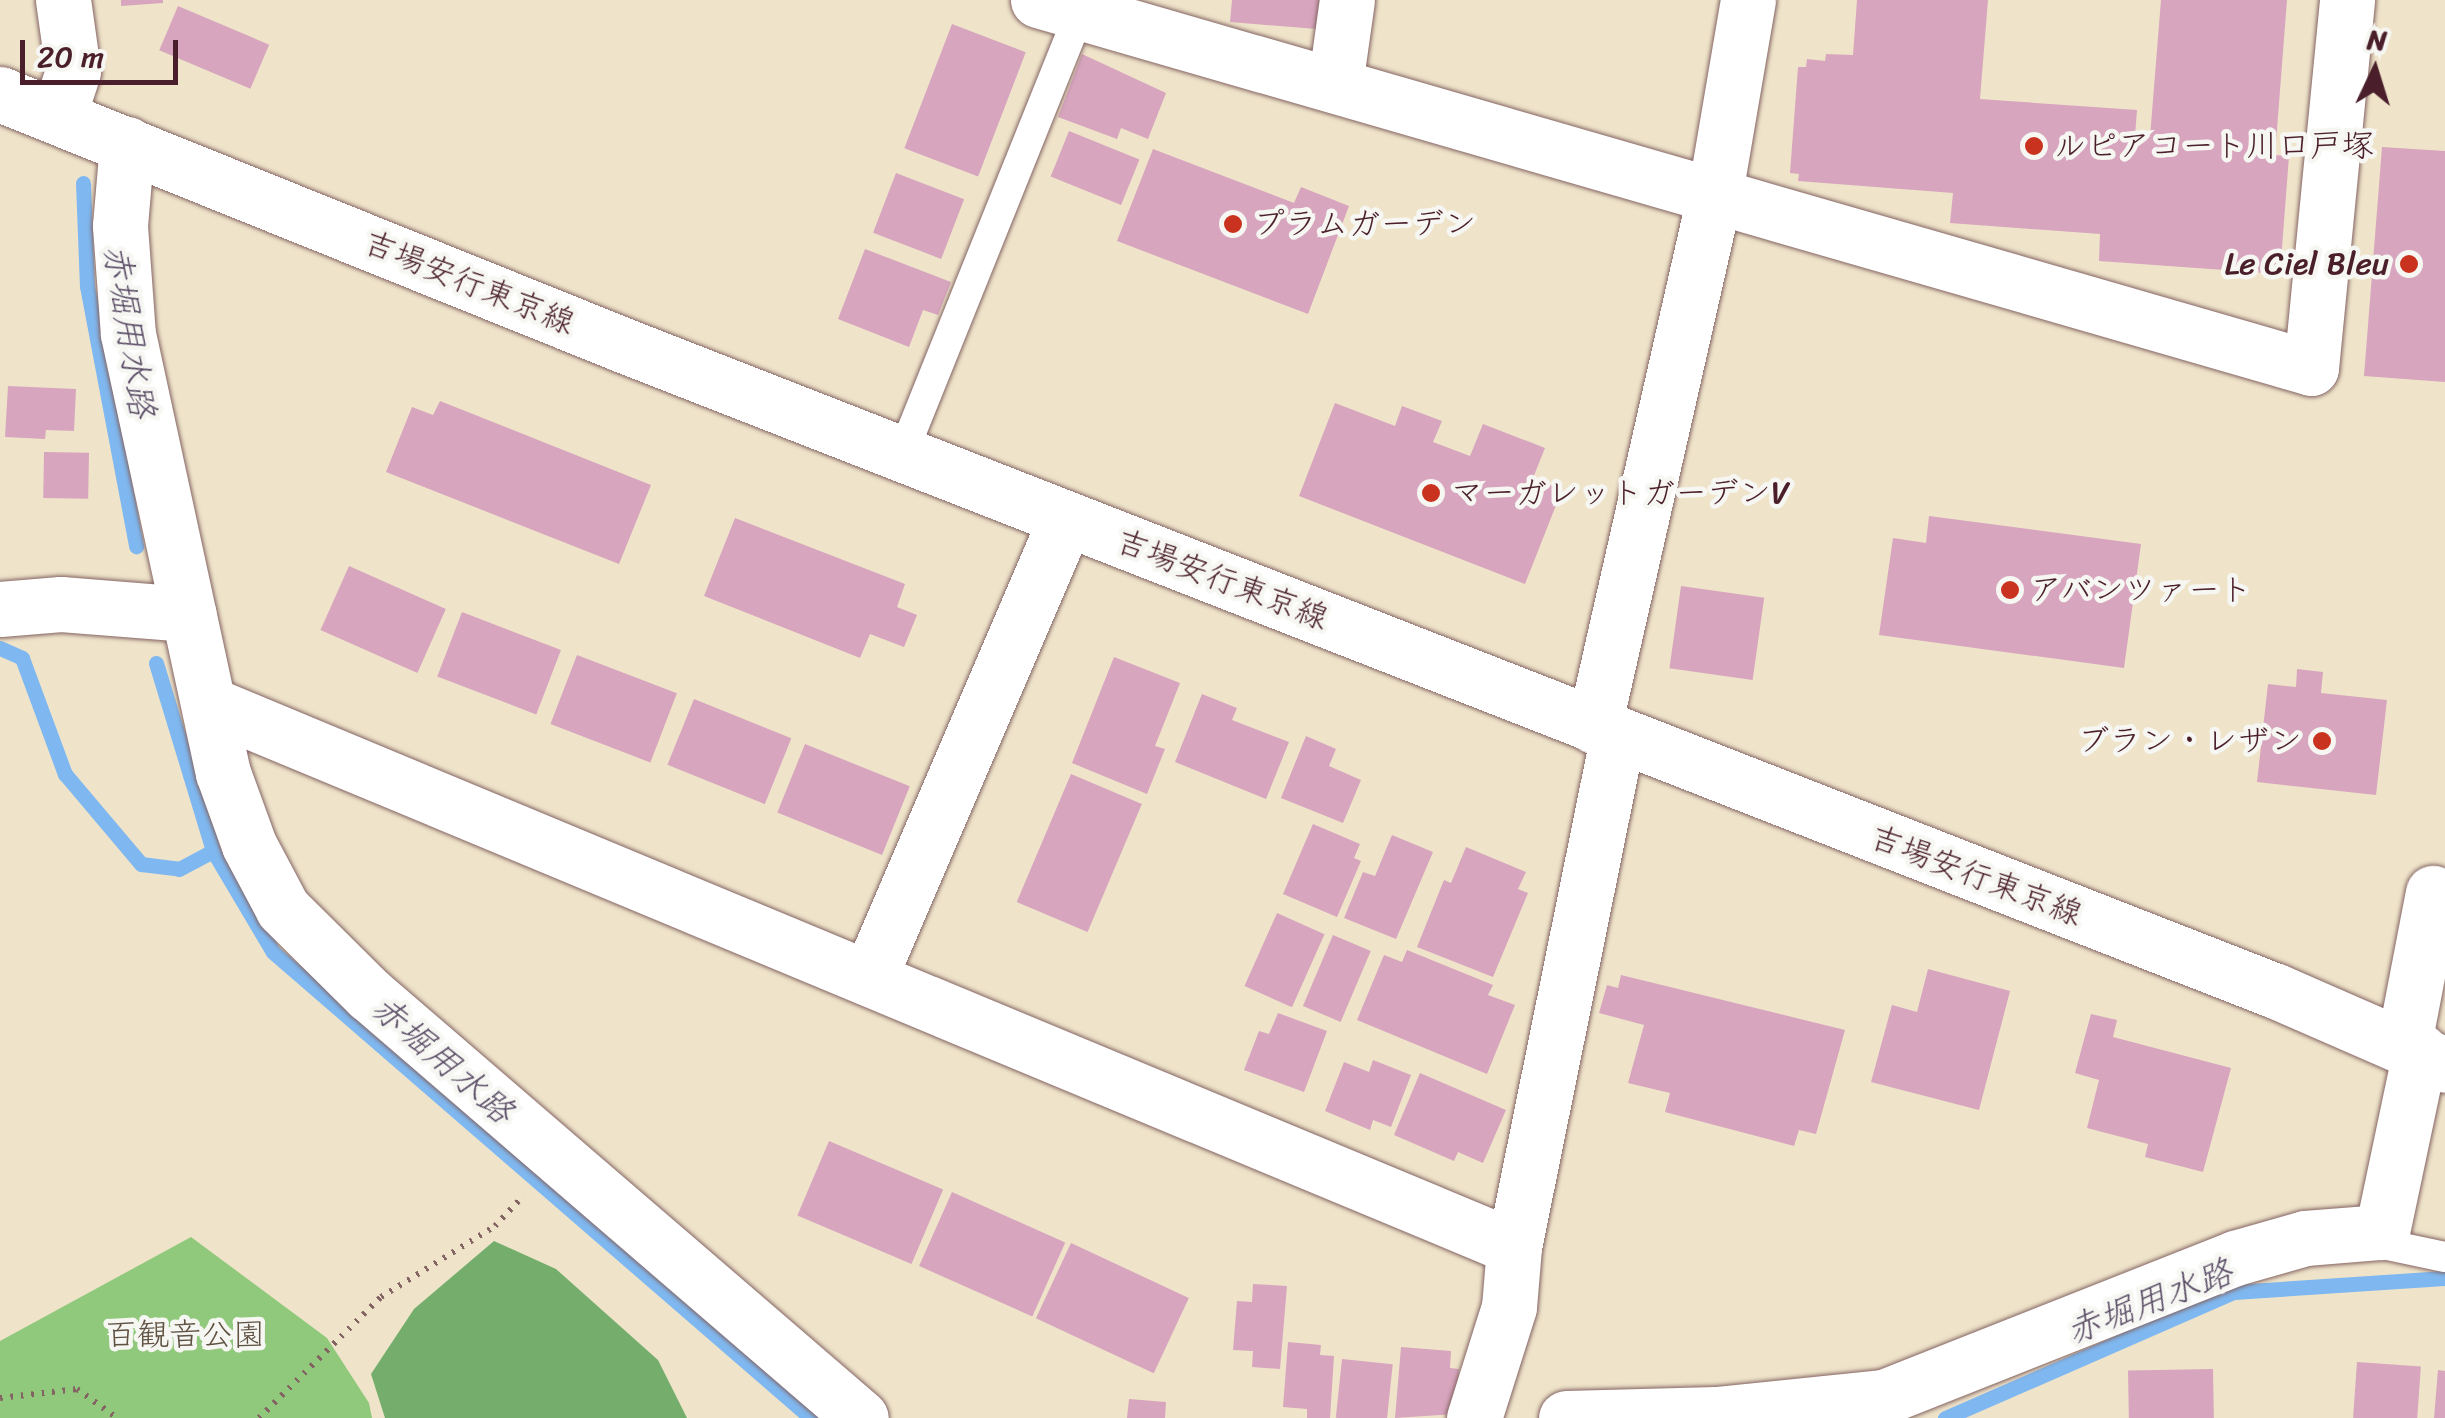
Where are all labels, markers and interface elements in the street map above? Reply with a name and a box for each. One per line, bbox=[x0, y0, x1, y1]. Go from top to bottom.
text: N bbox=[2366, 14, 2389, 65]
scale bar bbox=[25, 20, 182, 82]
north arrow bbox=[2325, 20, 2425, 120]
text: 20 m bbox=[37, 30, 104, 84]
place label: ルピアコート川口戸塚 bbox=[2054, 127, 2374, 165]
marker: ルピアコート川口戸塚 bbox=[2023, 135, 2045, 157]
place label: プラムガーデン bbox=[1253, 205, 1477, 243]
marker: プラムガーデン bbox=[1222, 213, 1244, 235]
street label: 吉場安行東京線 bbox=[358, 223, 580, 343]
water label: 赤堀用水路 bbox=[96, 241, 164, 421]
place label: Le Ciel Bleu bbox=[2224, 245, 2389, 283]
marker: Le Ciel Bleu bbox=[2398, 253, 2420, 275]
place label: マーガレットガーデンV bbox=[1451, 474, 1790, 512]
marker: マーガレットガーデンV bbox=[1420, 482, 1442, 504]
street label: 吉場安行東京線 bbox=[1111, 522, 1333, 638]
place label: アバンツァート bbox=[2030, 571, 2254, 609]
marker: アバンツァート bbox=[1999, 579, 2021, 601]
place label: ブラン・レザン bbox=[2078, 722, 2302, 760]
marker: ブラン・レザン bbox=[2311, 730, 2333, 752]
street label: 吉場安行東京線 bbox=[1865, 818, 2087, 934]
water label: 赤堀用水路 bbox=[363, 986, 523, 1132]
water label: 赤堀用水路 bbox=[2060, 1250, 2238, 1352]
park label: 百観音公園 bbox=[105, 1316, 265, 1354]

